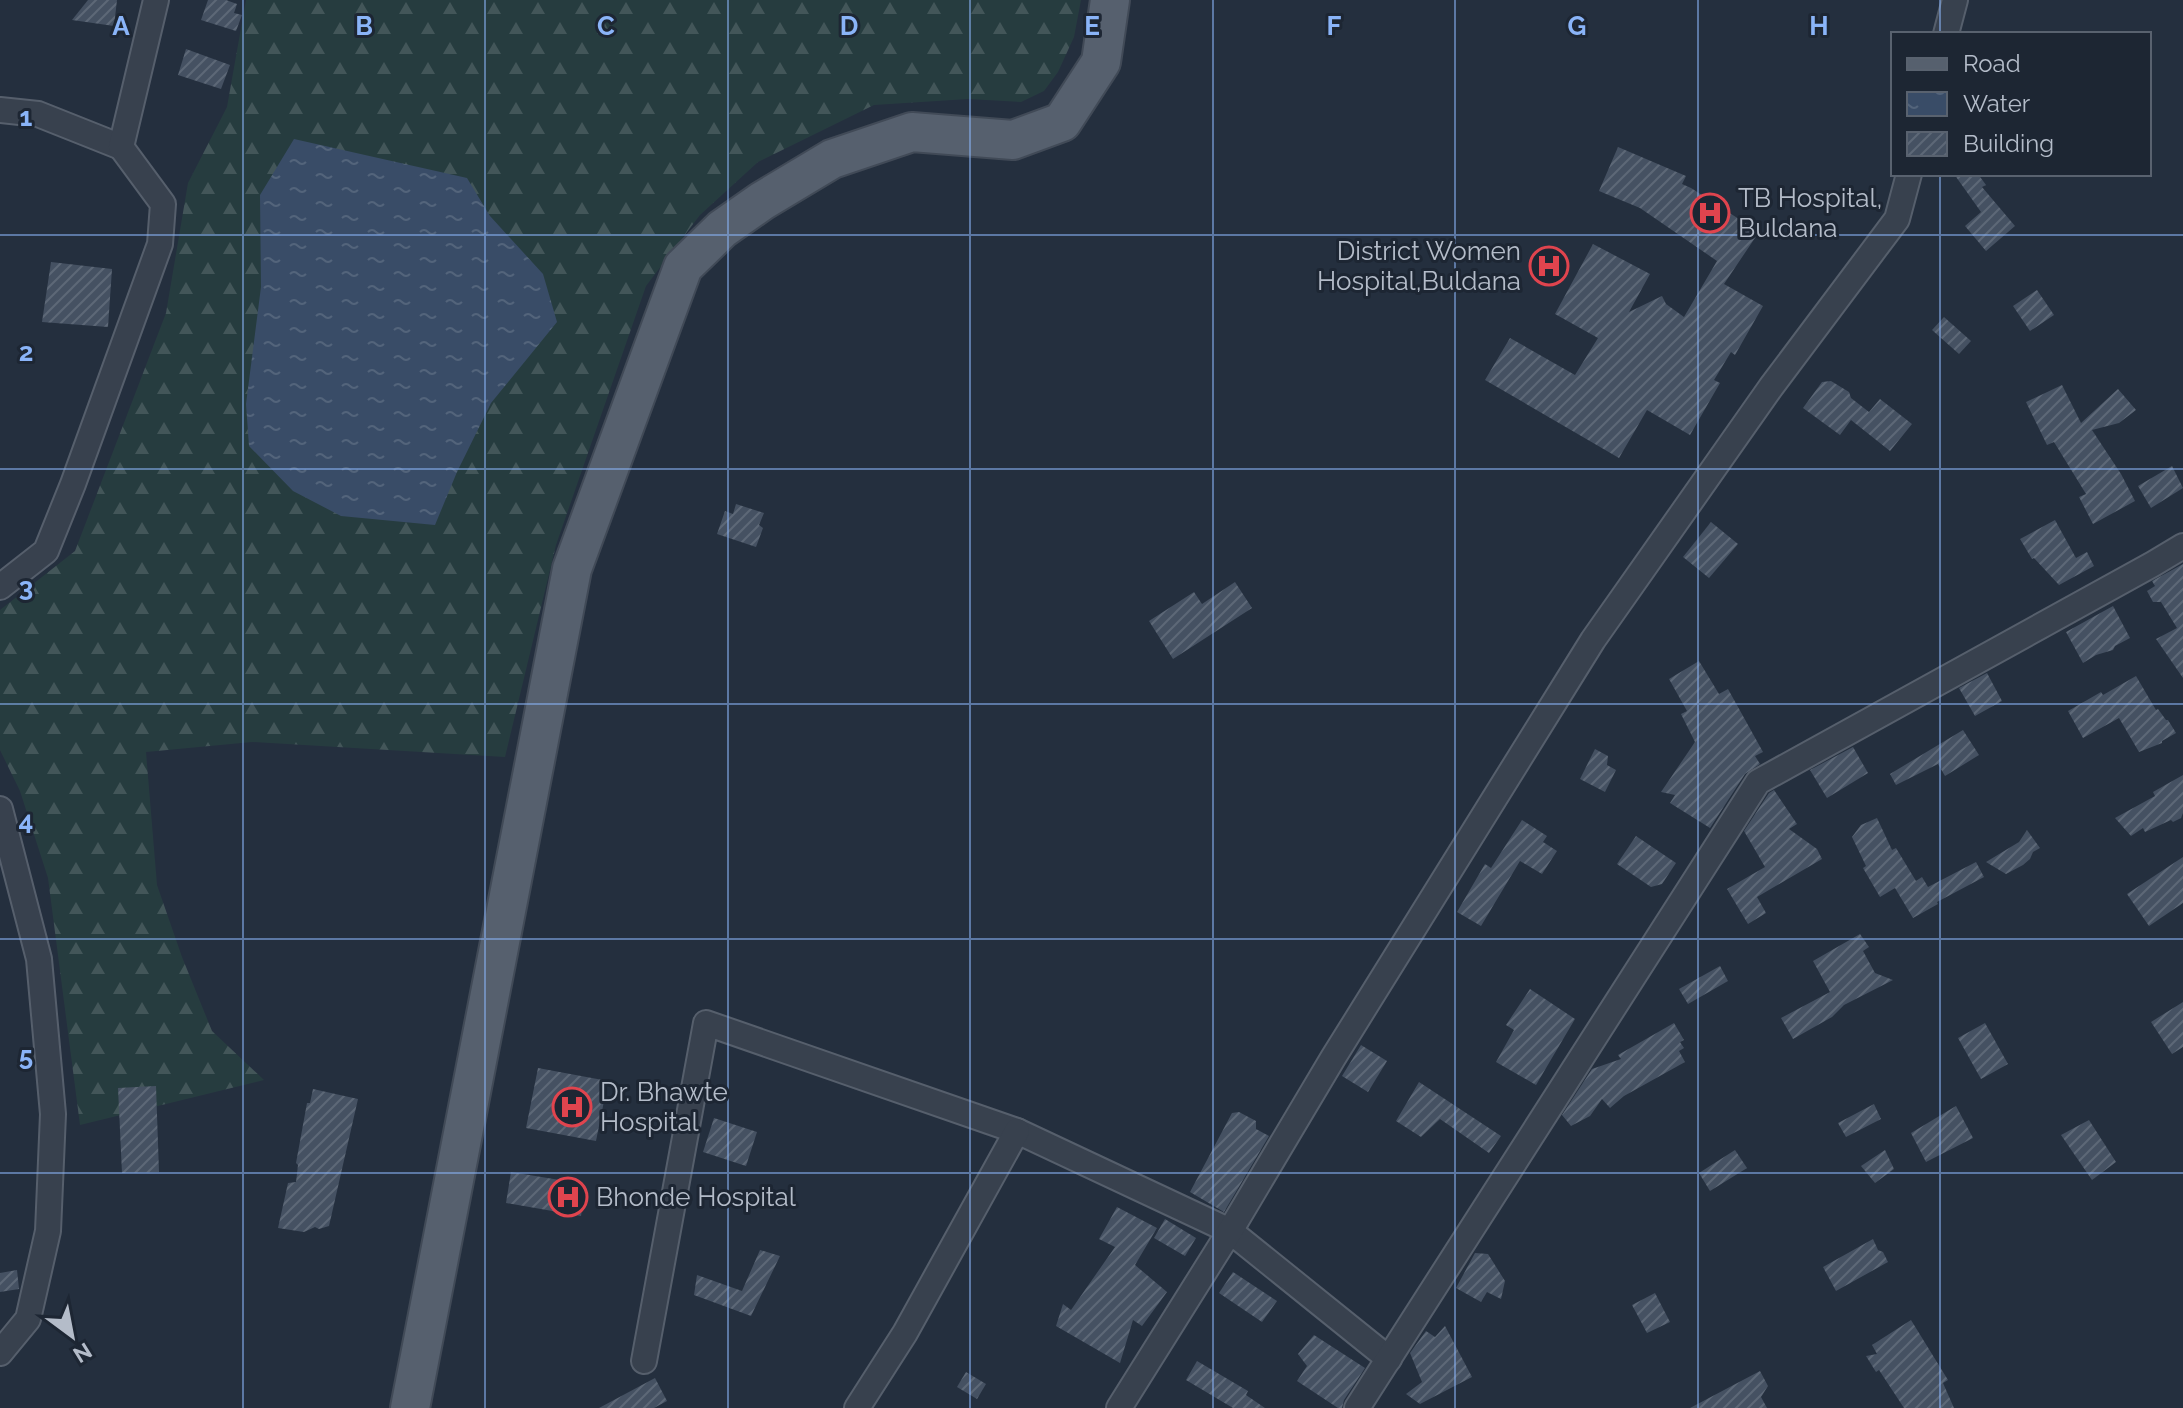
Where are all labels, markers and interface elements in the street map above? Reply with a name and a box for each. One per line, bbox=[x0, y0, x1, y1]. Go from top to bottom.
text: A bbox=[112, 11, 130, 41]
text: B bbox=[355, 11, 373, 41]
text: C bbox=[597, 11, 615, 41]
text: D bbox=[840, 11, 858, 41]
text: E bbox=[1084, 11, 1100, 41]
text: F bbox=[1327, 11, 1342, 41]
text: G bbox=[1568, 11, 1586, 41]
text: H bbox=[1809, 11, 1829, 41]
legend bbox=[1891, 32, 2151, 176]
text: Road bbox=[1963, 49, 2021, 78]
text: Water bbox=[1963, 89, 2031, 118]
text: 1 bbox=[20, 102, 33, 132]
text: Building bbox=[1963, 129, 2054, 158]
place label: TB Hospital, Buldana bbox=[1738, 183, 1882, 243]
hospital icon: TB Hospital, Buldana bbox=[1689, 192, 1731, 234]
place label: District Women Hospital,Buldana bbox=[1317, 236, 1521, 296]
hospital icon: District Women Hospital,Buldana bbox=[1528, 245, 1570, 287]
text: 2 bbox=[19, 337, 33, 367]
text: 3 bbox=[19, 572, 33, 602]
text: 4 bbox=[19, 806, 33, 836]
text: 5 bbox=[19, 1041, 33, 1071]
place label: Dr. Bhawte Hospital bbox=[600, 1077, 728, 1137]
hospital icon: Dr. Bhawte Hospital bbox=[551, 1086, 593, 1128]
hospital icon: Bhonde Hospital bbox=[547, 1176, 589, 1218]
place label: Bhonde Hospital bbox=[596, 1182, 797, 1212]
north arrow bbox=[32, 1296, 112, 1376]
text: N bbox=[69, 1337, 97, 1368]

